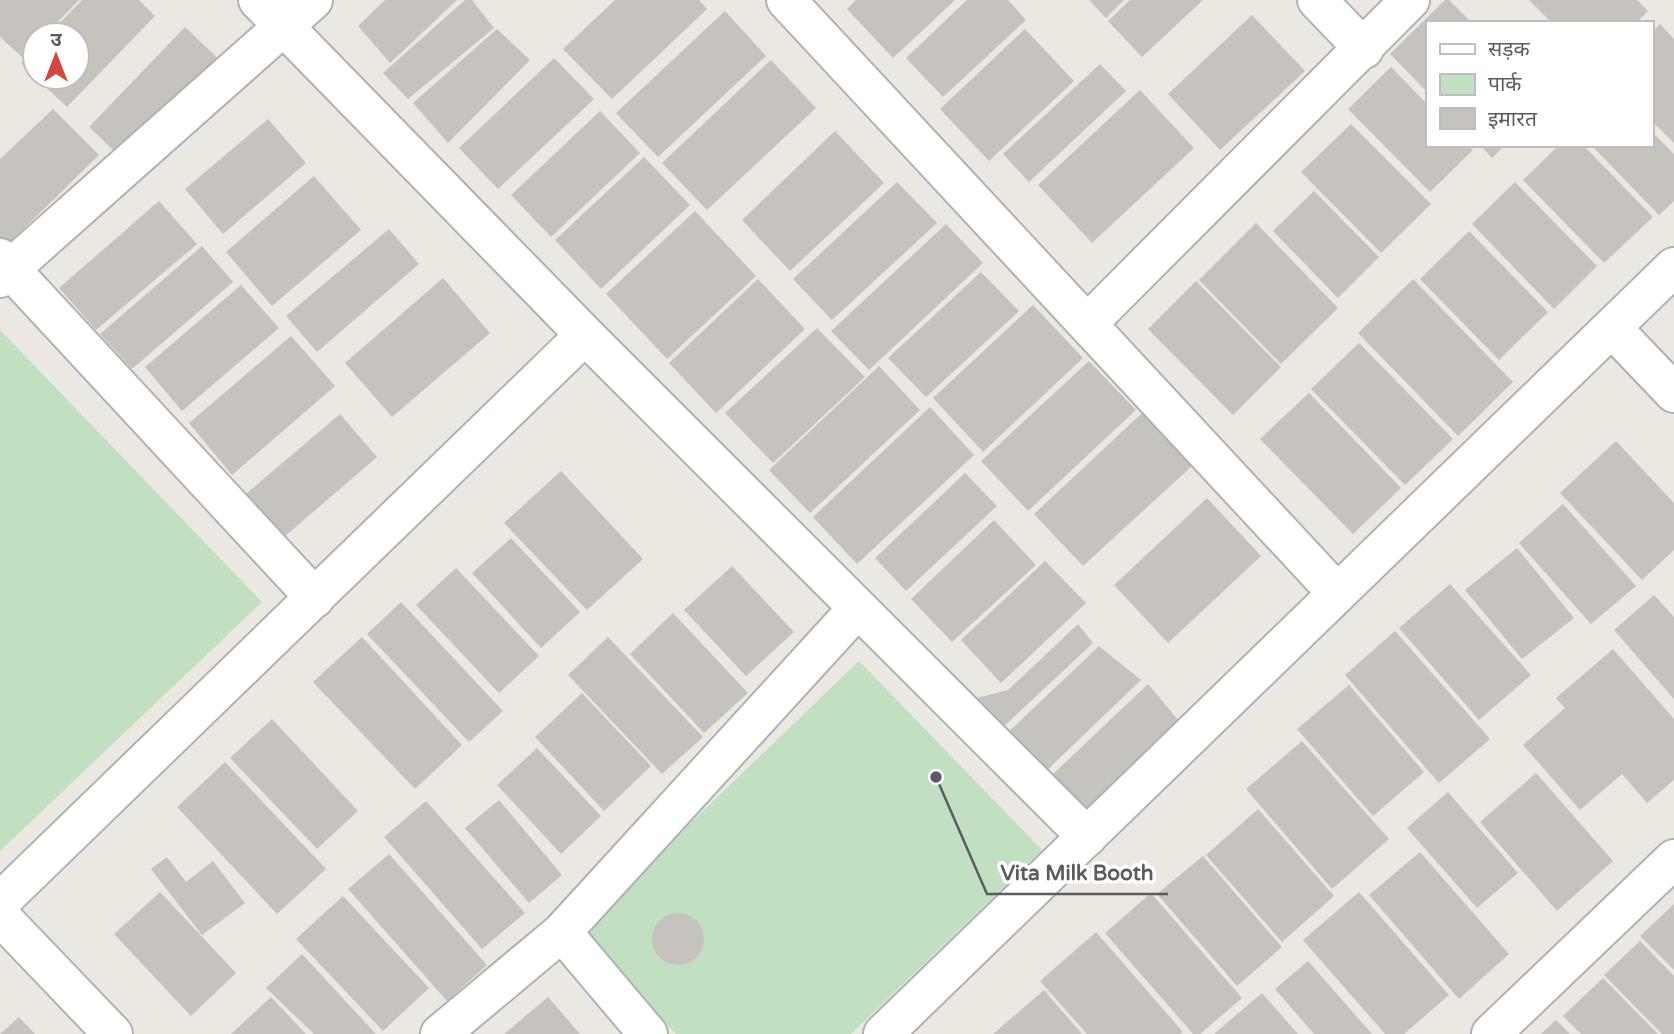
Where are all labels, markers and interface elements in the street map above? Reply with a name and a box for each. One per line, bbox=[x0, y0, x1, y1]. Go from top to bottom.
north arrow bbox=[21, 21, 91, 91]
legend bbox=[1426, 21, 1653, 147]
text: उ bbox=[50, 29, 62, 51]
text: सड़क bbox=[1488, 37, 1530, 62]
text: पार्क bbox=[1488, 72, 1522, 97]
text: इमारत bbox=[1488, 107, 1538, 132]
callout: Vita Milk Booth bbox=[987, 852, 1168, 894]
text: Vita Milk Booth bbox=[1000, 861, 1154, 886]

